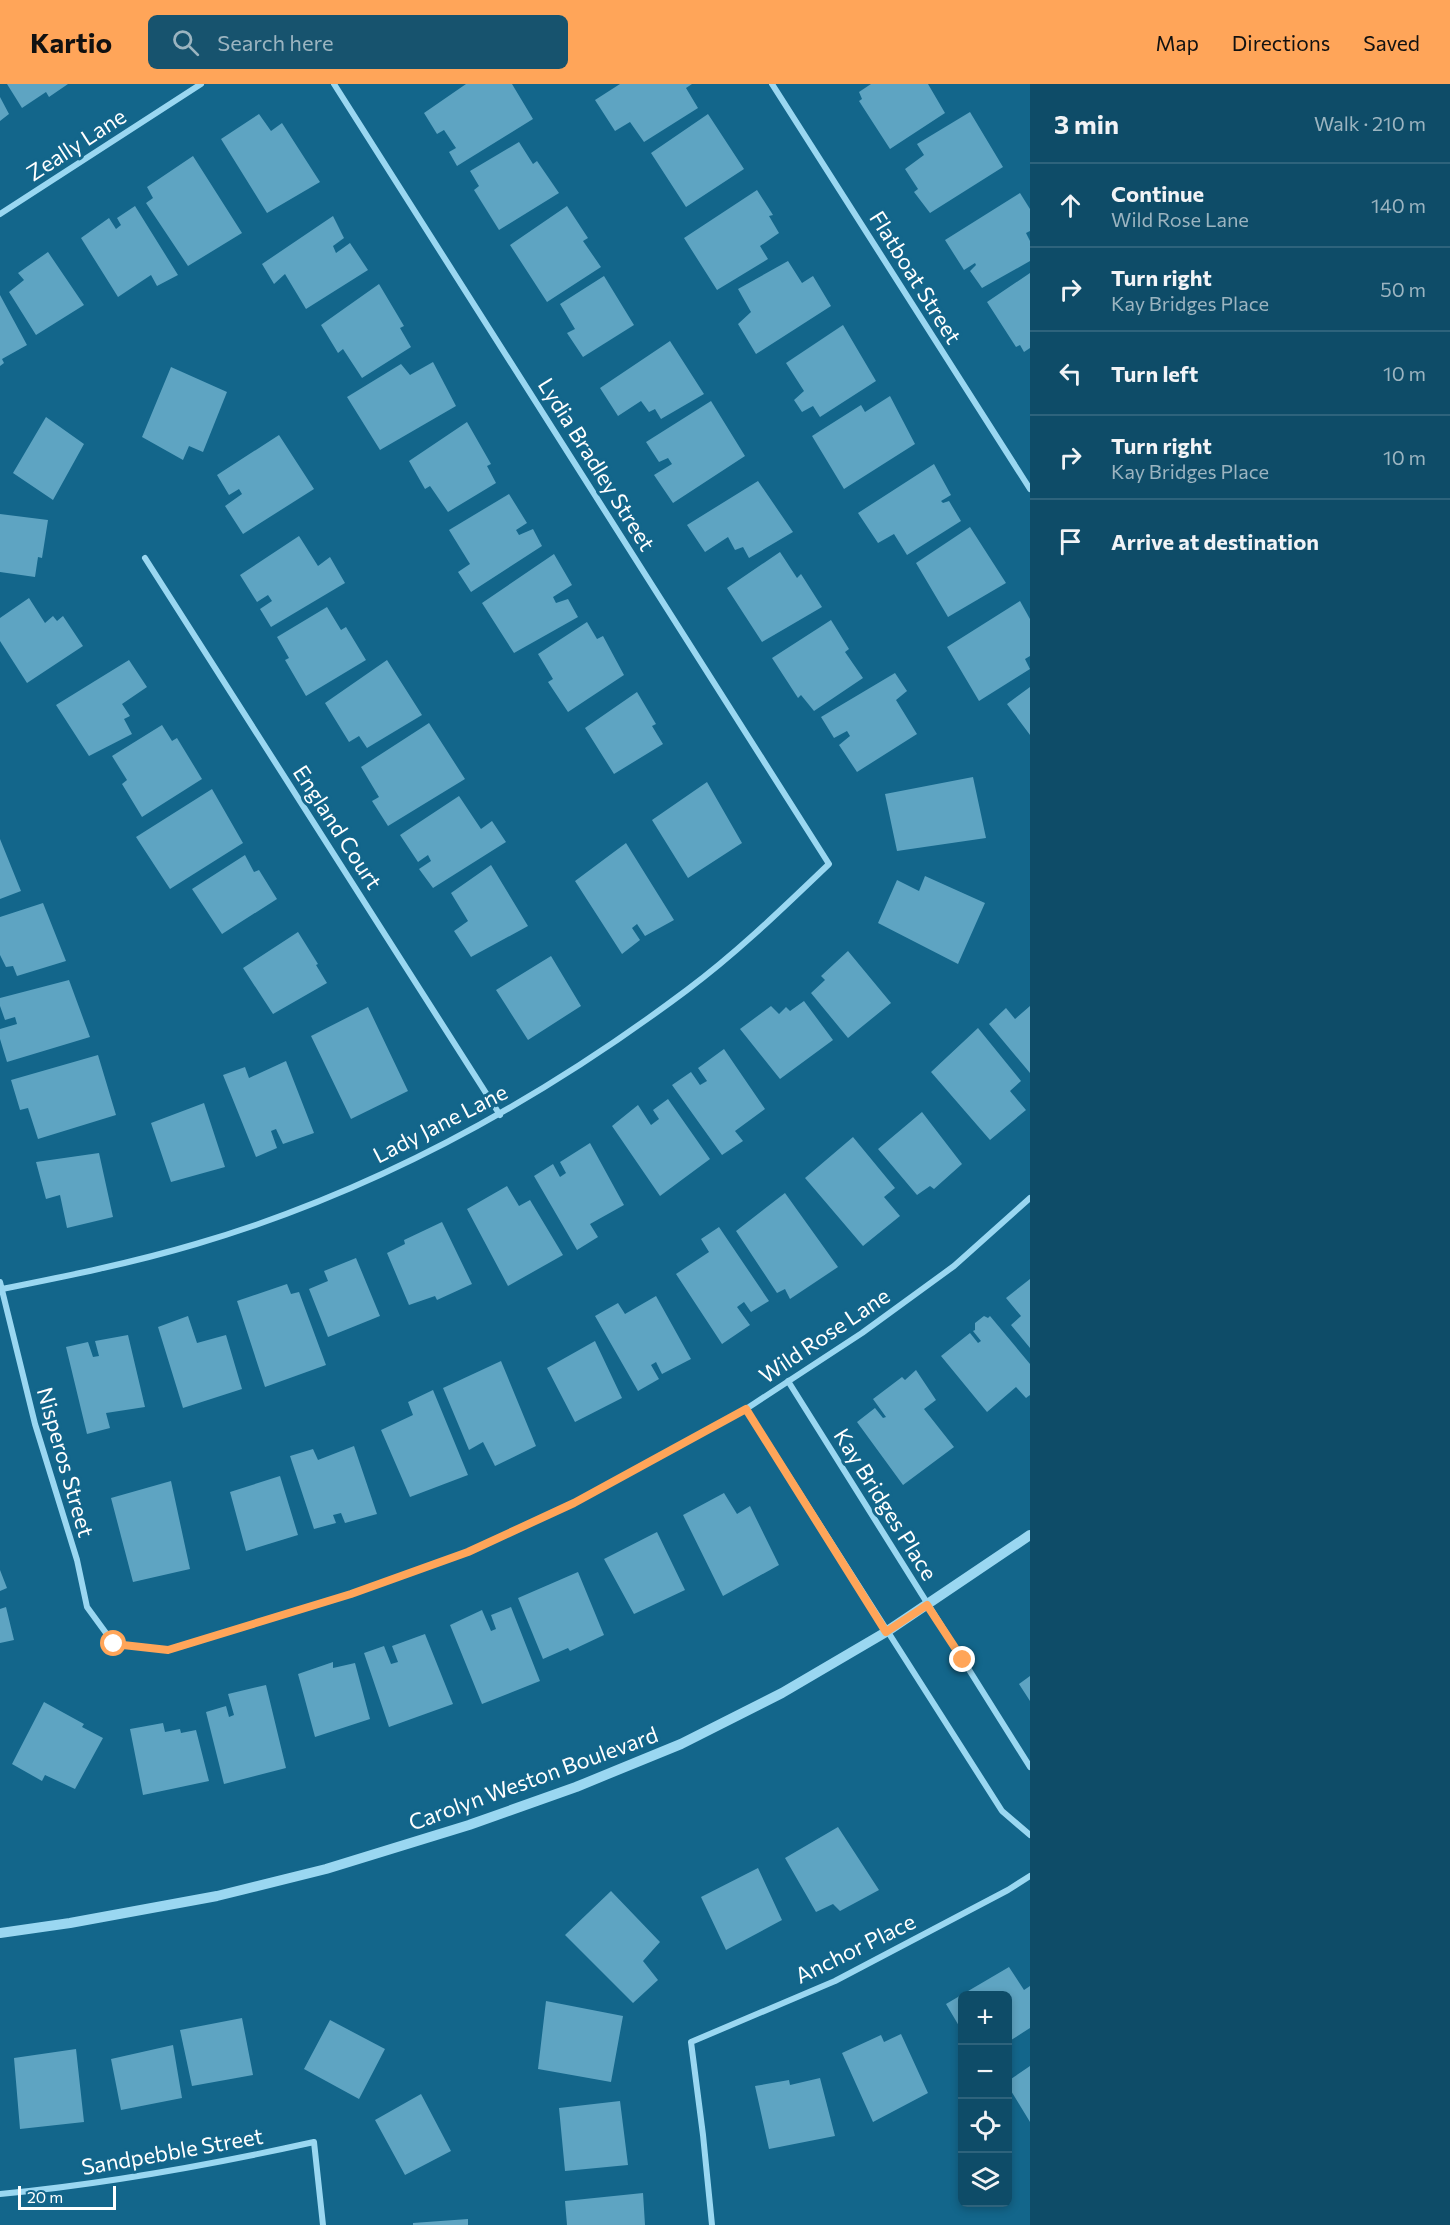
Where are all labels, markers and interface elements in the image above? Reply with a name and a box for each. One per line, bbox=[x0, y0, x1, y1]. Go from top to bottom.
search box bbox=[148, 15, 568, 69]
text: Kartio bbox=[30, 25, 112, 59]
icon: search bbox=[169, 26, 202, 59]
text: Search here bbox=[217, 29, 334, 56]
text: Map bbox=[1156, 30, 1199, 55]
text: Directions bbox=[1232, 30, 1330, 55]
text: Saved bbox=[1363, 30, 1420, 55]
street label: Zeally Lane bbox=[21, 102, 131, 186]
text: 3 min bbox=[1054, 108, 1119, 139]
text: Walk · 210 m bbox=[1314, 111, 1426, 135]
text: Continue bbox=[1111, 180, 1204, 207]
icon: ahead bbox=[1054, 189, 1087, 222]
text: 140 m bbox=[1371, 193, 1426, 217]
street label: Flatboat Street bbox=[864, 205, 968, 349]
text: Wild Rose Lane bbox=[1111, 207, 1249, 231]
text: Turn right bbox=[1111, 264, 1212, 291]
icon: right bbox=[1054, 273, 1087, 306]
text: 50 m bbox=[1380, 277, 1426, 301]
text: Kay Bridges Place bbox=[1111, 291, 1269, 315]
icon: left bbox=[1054, 357, 1087, 390]
text: Turn left bbox=[1111, 360, 1198, 387]
text: 10 m bbox=[1383, 361, 1426, 385]
street label: Lydia Bradley Street bbox=[533, 373, 661, 555]
text: Turn right bbox=[1111, 432, 1212, 459]
icon: right bbox=[1054, 441, 1087, 474]
text: 10 m bbox=[1383, 445, 1426, 469]
text: Kay Bridges Place bbox=[1111, 459, 1269, 483]
icon: arrive bbox=[1054, 525, 1087, 558]
text: Arrive at destination bbox=[1111, 528, 1319, 555]
street label: England Court bbox=[288, 760, 388, 894]
street label: Lady Jane Lane bbox=[368, 1078, 512, 1168]
street label: Wild Rose Lane bbox=[754, 1281, 894, 1389]
street label: Nisperos Street bbox=[32, 1384, 100, 1540]
street label: Kay Bridges Place bbox=[828, 1423, 944, 1585]
route start bbox=[100, 1630, 126, 1656]
route end bbox=[949, 1646, 975, 1672]
street label: Carolyn Weston Boulevard bbox=[405, 1720, 661, 1836]
street label: Anchor Place bbox=[790, 1907, 920, 1989]
map controls bbox=[958, 1991, 1012, 2207]
button: + bbox=[958, 1991, 1012, 2045]
button: − bbox=[958, 2045, 1012, 2099]
button: locate bbox=[958, 2099, 1012, 2153]
street label: Sandpebble Street bbox=[79, 2122, 265, 2180]
button: layers bbox=[958, 2153, 1012, 2207]
scale bar bbox=[18, 2183, 116, 2210]
text: 20 m bbox=[27, 2187, 63, 2206]

